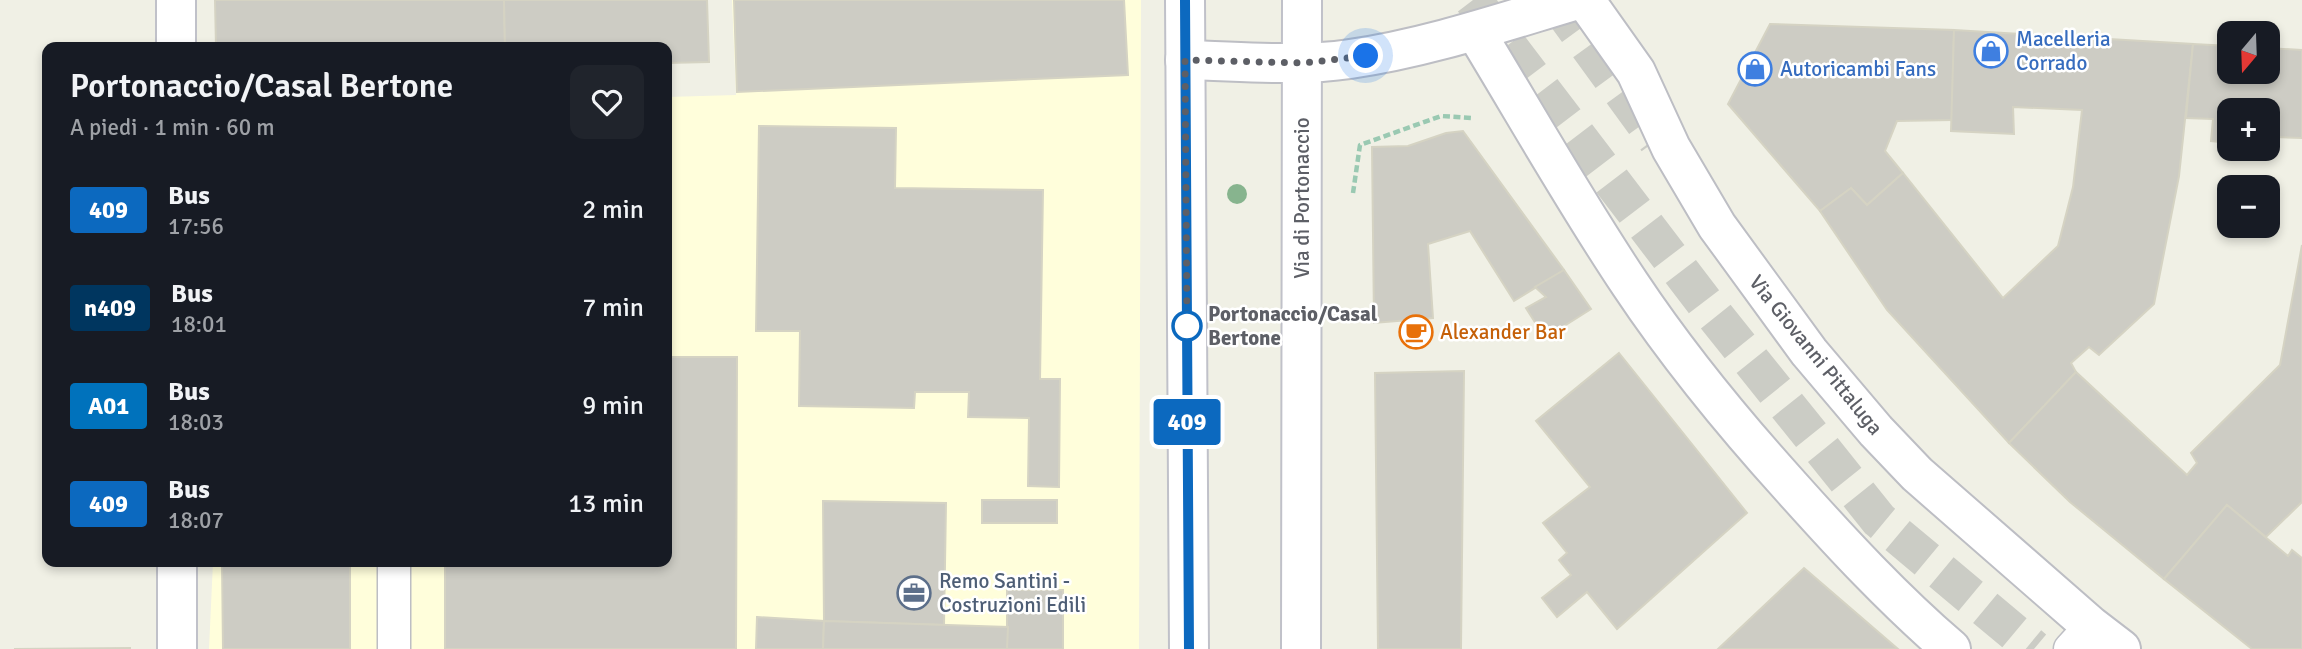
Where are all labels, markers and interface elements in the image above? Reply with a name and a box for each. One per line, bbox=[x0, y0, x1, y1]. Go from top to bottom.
north arrow bbox=[2217, 21, 2280, 84]
map controls bbox=[2217, 21, 2280, 238]
place label: Macelleria Corrado bbox=[2016, 26, 2111, 76]
shop icon: Macelleria Corrado bbox=[1972, 32, 2010, 70]
your location bbox=[1348, 38, 1383, 73]
shop icon: Autoricambi Fans bbox=[1736, 50, 1774, 88]
place label: Autoricambi Fans bbox=[1780, 56, 1936, 82]
button: heart bbox=[570, 65, 644, 139]
text: Portonaccio/Casal Bertone bbox=[70, 66, 453, 107]
button: + bbox=[2217, 98, 2280, 161]
text: A piedi · 1 min · 60 m bbox=[70, 113, 274, 142]
street label: Via di Portonaccio bbox=[1289, 117, 1315, 279]
button: − bbox=[2217, 175, 2280, 238]
text: Bus bbox=[168, 180, 210, 212]
text: 2 min bbox=[582, 194, 644, 226]
text: 409 bbox=[89, 195, 128, 225]
text: 17:56 bbox=[168, 212, 224, 241]
street label: Via Giovanni Pittaluga bbox=[1743, 270, 1889, 440]
text: Bus bbox=[171, 278, 213, 310]
text: 7 min bbox=[582, 292, 644, 324]
text: n409 bbox=[84, 293, 136, 323]
place label: Portonaccio/Casal Bertone bbox=[1208, 301, 1378, 351]
text: 18:01 bbox=[171, 310, 227, 339]
marker: Portonaccio/Casal Bertone bbox=[1172, 311, 1202, 341]
cafe icon: Alexander Bar bbox=[1397, 313, 1435, 351]
place label: Alexander Bar bbox=[1440, 319, 1566, 345]
text: Bus bbox=[168, 376, 210, 408]
text: 9 min bbox=[582, 390, 644, 422]
text: A01 bbox=[88, 391, 129, 421]
line badge: 409 bbox=[1147, 399, 1227, 445]
text: 409 bbox=[1168, 407, 1206, 437]
text: 18:03 bbox=[168, 408, 224, 437]
text: Bus bbox=[168, 474, 210, 506]
text: 13 min bbox=[568, 488, 644, 520]
text: 409 bbox=[89, 489, 128, 519]
text: 18:07 bbox=[168, 506, 224, 535]
place label: Remo Santini - Costruzioni Edili bbox=[939, 568, 1086, 618]
office icon: Remo Santini - Costruzioni Edili bbox=[895, 574, 933, 612]

